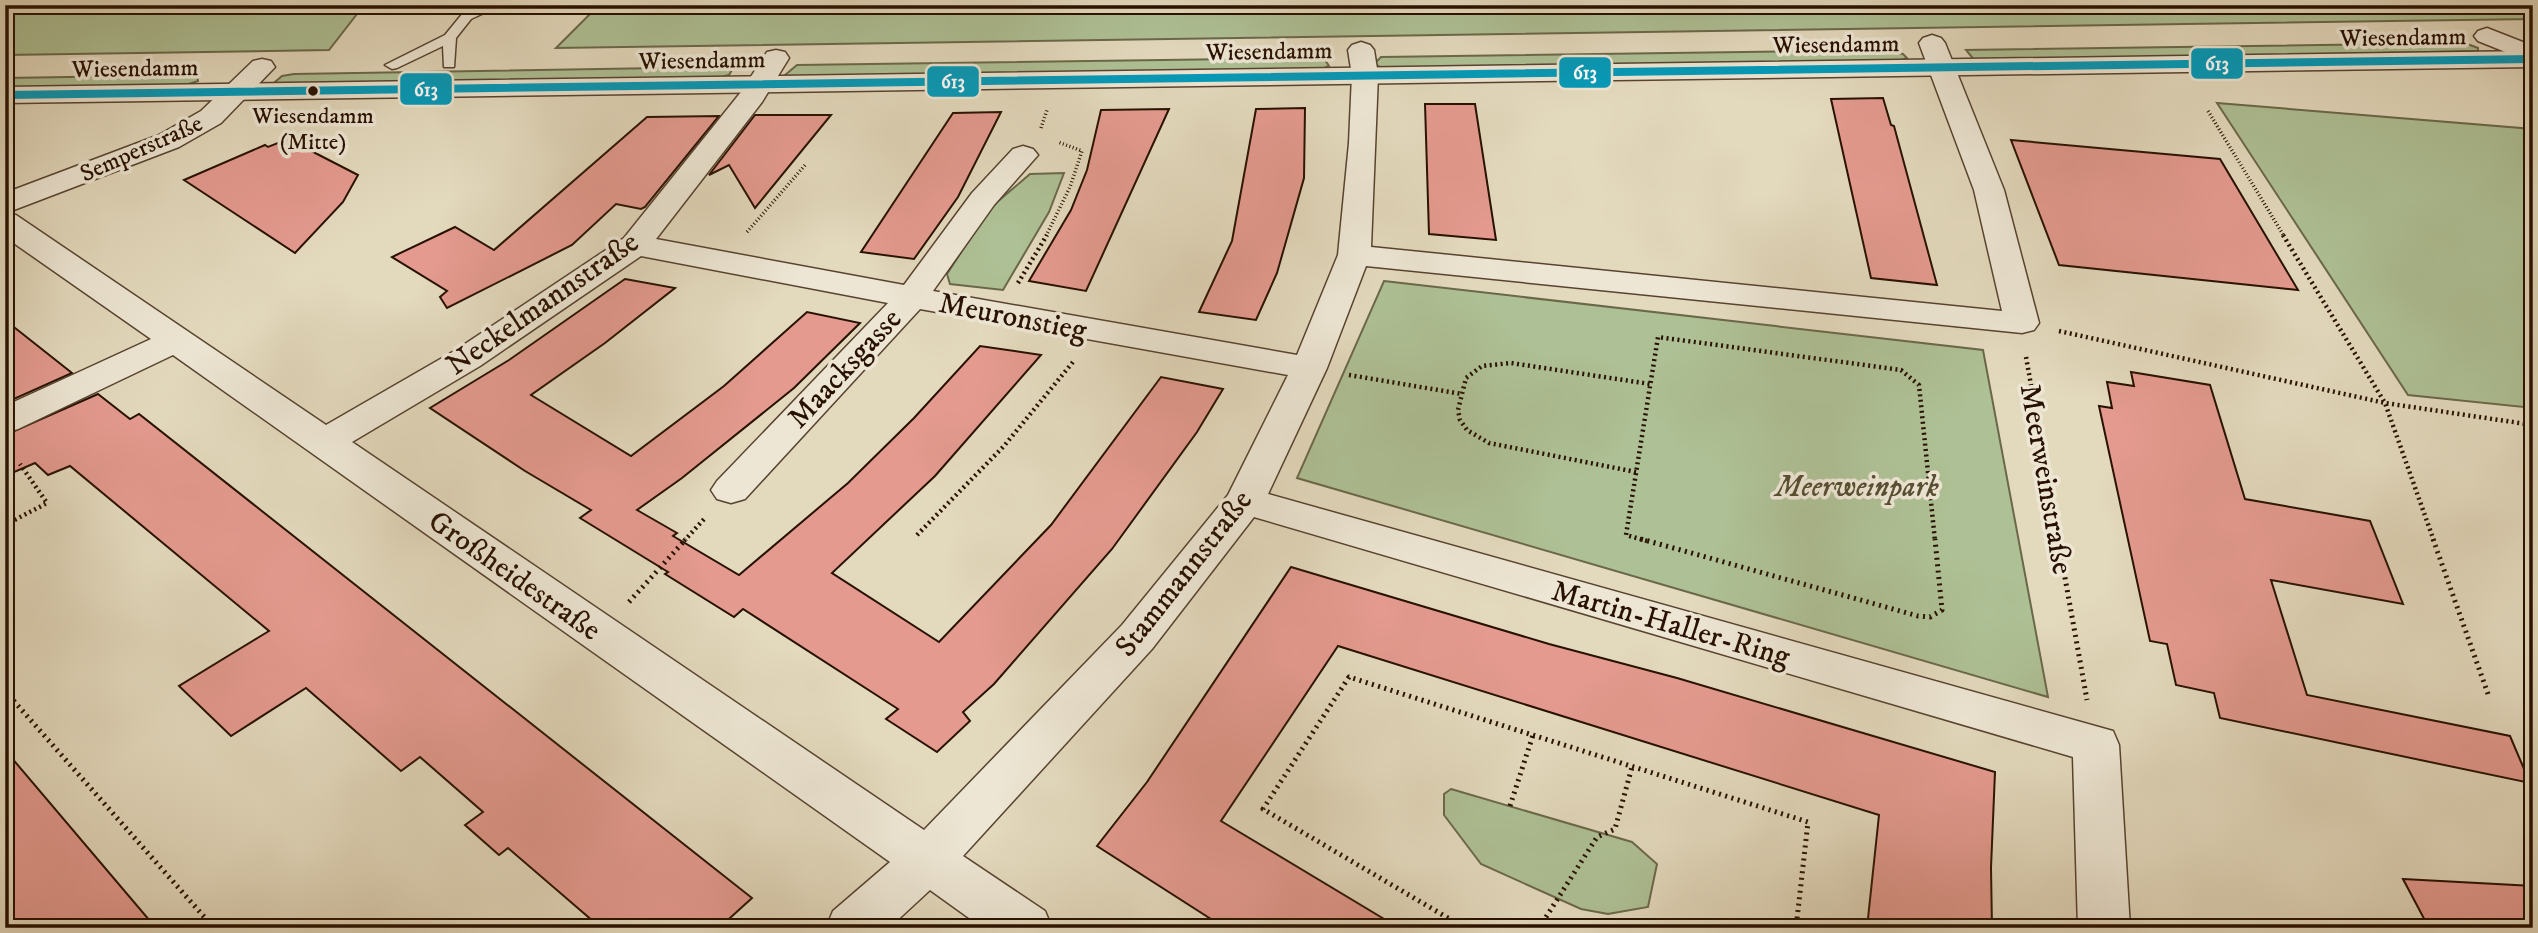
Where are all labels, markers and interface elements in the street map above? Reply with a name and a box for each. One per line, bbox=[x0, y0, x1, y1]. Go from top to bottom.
street label: Wiesendamm bbox=[2338, 22, 2467, 54]
street label: Wiesendamm bbox=[1771, 29, 1900, 61]
street label: Wiesendamm bbox=[1204, 36, 1333, 68]
street label: Wiesendamm bbox=[637, 45, 766, 77]
line badge: 613 bbox=[2190, 47, 2244, 80]
street label: Wiesendamm bbox=[70, 53, 199, 85]
text: 613 bbox=[2205, 53, 2229, 76]
line badge: 613 bbox=[1558, 56, 1612, 89]
text: 613 bbox=[1573, 62, 1597, 85]
line badge: 613 bbox=[926, 65, 980, 98]
text: 613 bbox=[941, 71, 965, 94]
line badge: 613 bbox=[399, 72, 453, 106]
text: 613 bbox=[414, 79, 438, 102]
marker: Wiesendamm (Mitte) bbox=[306, 84, 320, 98]
place label: Wiesendamm (Mitte) bbox=[251, 102, 374, 157]
street label: Semperstraße bbox=[76, 109, 207, 189]
street label: Neckelmannstraße bbox=[440, 224, 646, 384]
street label: Meuronstieg bbox=[936, 285, 1090, 350]
street label: Maacksgasse bbox=[780, 301, 910, 437]
street label: Meerweinstraße bbox=[2011, 381, 2080, 577]
park label: Meerweinpark bbox=[1773, 469, 1939, 506]
street label: Stammannstraße bbox=[1108, 483, 1261, 665]
street label: Großheidestraße bbox=[421, 503, 608, 649]
street label: Martin-Haller-Ring bbox=[1547, 573, 1794, 676]

